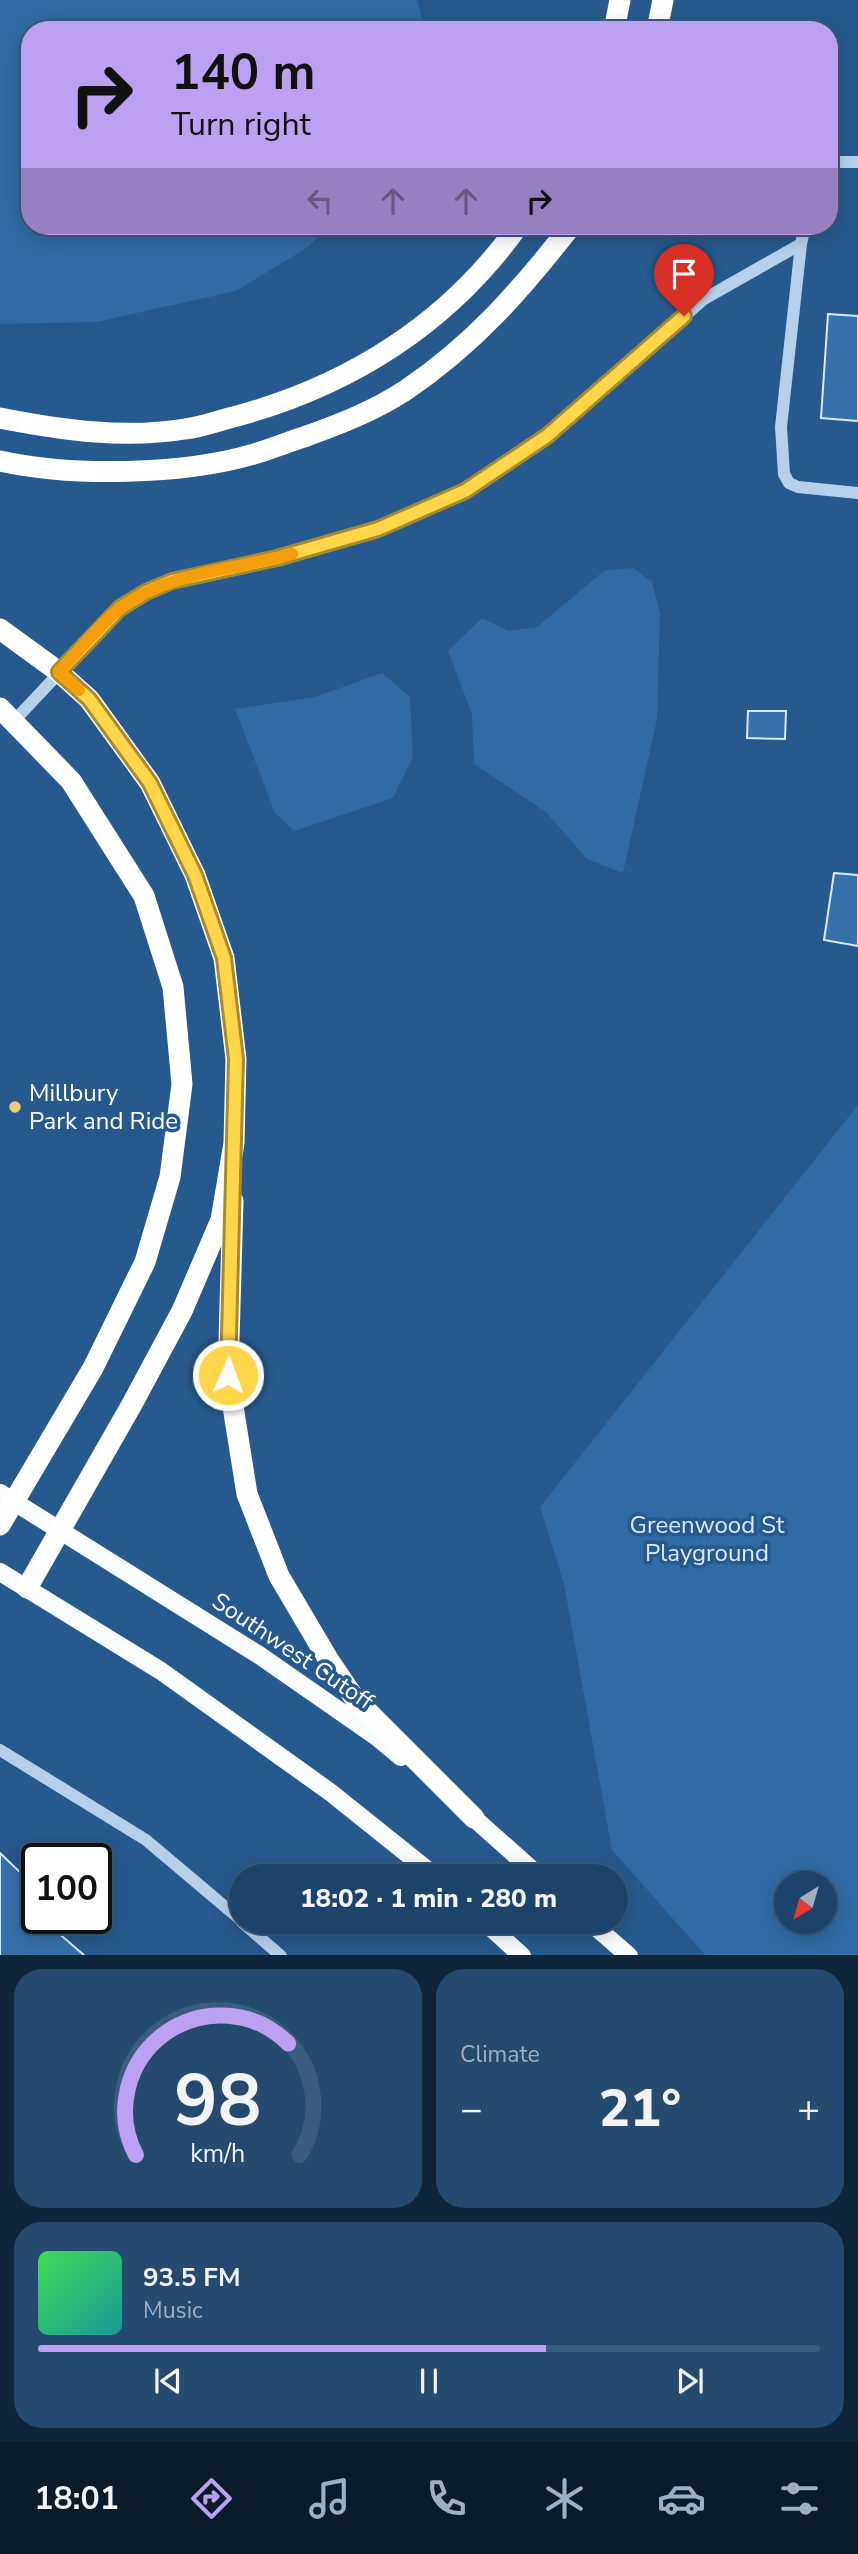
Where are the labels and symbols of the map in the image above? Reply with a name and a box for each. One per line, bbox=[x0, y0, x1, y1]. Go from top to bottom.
pin bbox=[654, 244, 714, 316]
place label: Millbury Park and Ride bbox=[29, 1077, 178, 1137]
marker: Millbury Park and Ride bbox=[7, 1099, 23, 1115]
position arrow bbox=[191, 1338, 265, 1412]
park label: Greenwood St Playground bbox=[630, 1509, 785, 1569]
street label: Southwest Cutoff bbox=[206, 1585, 381, 1718]
speed limit sign: 100 bbox=[21, 1843, 112, 1934]
north arrow bbox=[774, 1871, 836, 1934]

